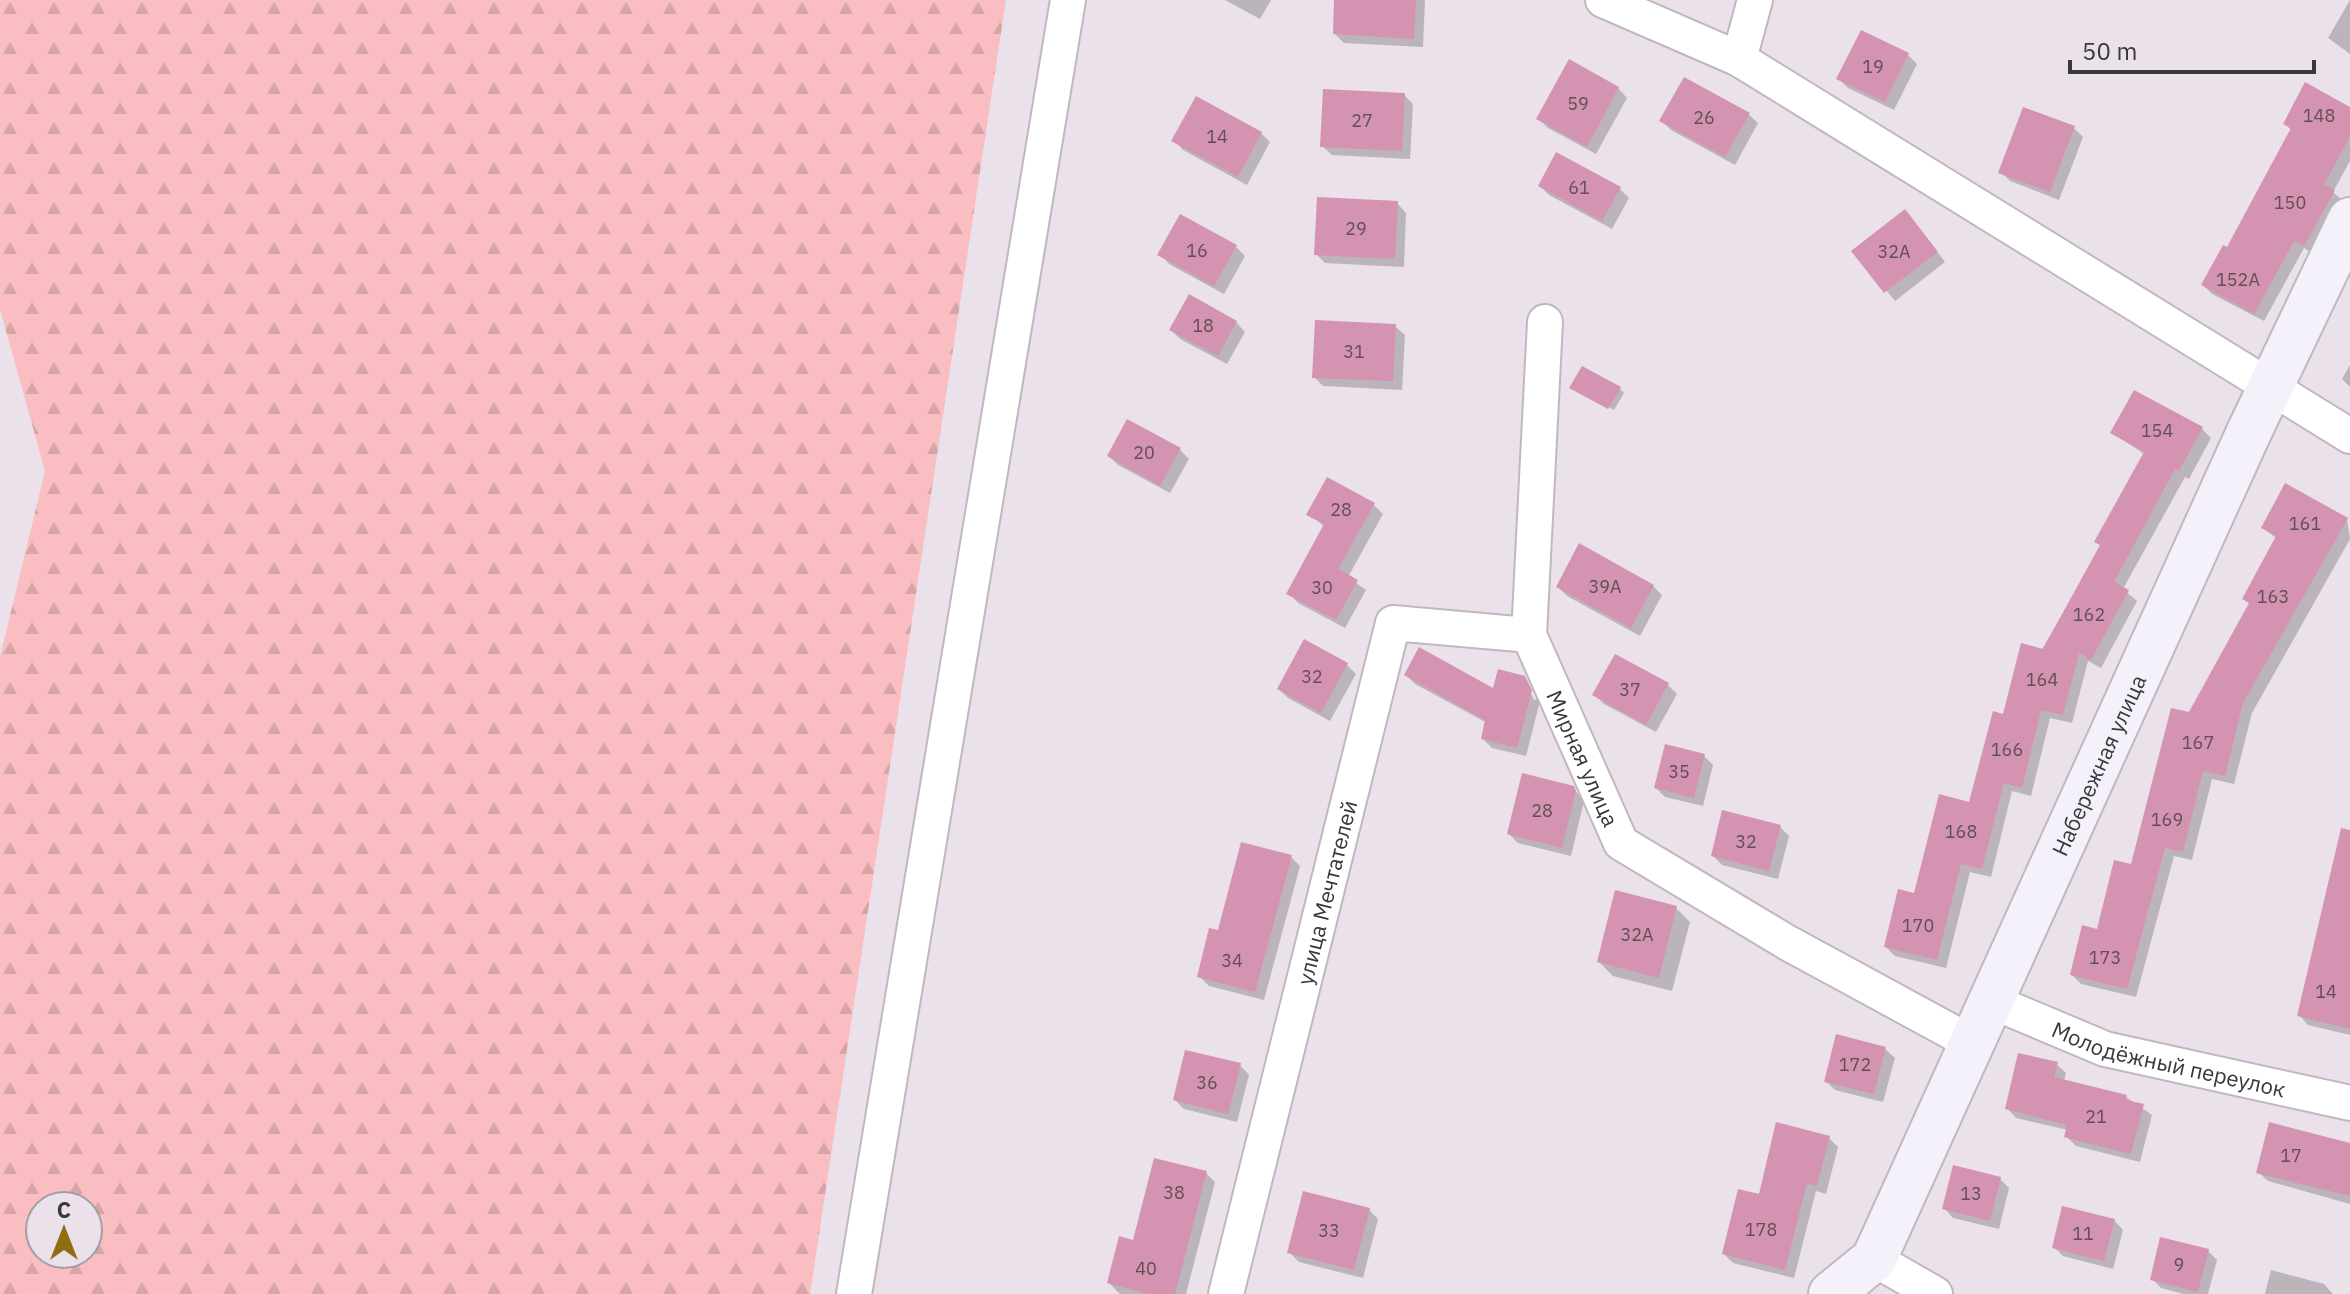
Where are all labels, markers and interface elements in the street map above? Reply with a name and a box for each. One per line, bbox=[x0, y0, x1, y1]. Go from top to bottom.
scale bar bbox=[2070, 24, 2314, 74]
text: 50 m bbox=[2082, 35, 2137, 67]
house number: 19 bbox=[1862, 55, 1884, 78]
house number: 59 bbox=[1567, 92, 1589, 115]
house number: 148 bbox=[2303, 104, 2335, 127]
house number: 26 bbox=[1693, 106, 1715, 129]
house number: 27 bbox=[1351, 109, 1373, 132]
house number: 14 bbox=[1206, 125, 1228, 148]
house number: 61 bbox=[1568, 176, 1590, 199]
house number: 150 bbox=[2274, 191, 2306, 214]
house number: 29 bbox=[1345, 217, 1367, 240]
house number: 16 bbox=[1186, 239, 1208, 262]
house number: 32А bbox=[1877, 240, 1911, 263]
house number: 152А bbox=[2216, 268, 2260, 291]
house number: 18 bbox=[1192, 314, 1214, 337]
house number: 31 bbox=[1343, 340, 1365, 363]
house number: 154 bbox=[2141, 419, 2173, 442]
house number: 20 bbox=[1133, 441, 1155, 464]
house number: 28 bbox=[1330, 498, 1352, 521]
house number: 161 bbox=[2289, 512, 2321, 535]
house number: 39А bbox=[1588, 575, 1622, 598]
house number: 30 bbox=[1311, 576, 1333, 599]
house number: 163 bbox=[2257, 585, 2289, 608]
house number: 162 bbox=[2073, 603, 2105, 626]
house number: 32 bbox=[1301, 665, 1323, 688]
house number: 164 bbox=[2026, 668, 2058, 691]
street label: Набережная улица bbox=[2044, 669, 2152, 860]
house number: 37 bbox=[1619, 678, 1641, 701]
street label: Мирная улица bbox=[1541, 685, 1626, 831]
house number: 167 bbox=[2182, 731, 2214, 754]
house number: 166 bbox=[1991, 738, 2023, 761]
house number: 35 bbox=[1668, 760, 1690, 783]
street label: улица Мечтателей bbox=[1289, 797, 1363, 987]
house number: 28 bbox=[1531, 799, 1553, 822]
house number: 169 bbox=[2151, 808, 2183, 831]
house number: 168 bbox=[1945, 820, 1977, 843]
house number: 32 bbox=[1735, 830, 1757, 853]
house number: 170 bbox=[1902, 914, 1934, 937]
house number: 32А bbox=[1620, 923, 1654, 946]
house number: 173 bbox=[2089, 946, 2121, 969]
house number: 34 bbox=[1221, 949, 1243, 972]
house number: 14 bbox=[2315, 980, 2337, 1003]
street label: Молодёжный переулок bbox=[2048, 1014, 2288, 1103]
house number: 172 bbox=[1839, 1053, 1871, 1076]
house number: 36 bbox=[1196, 1071, 1218, 1094]
house number: 21 bbox=[2085, 1105, 2107, 1128]
house number: 17 bbox=[2280, 1144, 2302, 1167]
house number: 38 bbox=[1163, 1181, 1185, 1204]
house number: 13 bbox=[1960, 1182, 1982, 1205]
north arrow bbox=[24, 1190, 104, 1270]
text: С bbox=[57, 1195, 71, 1224]
house number: 178 bbox=[1745, 1218, 1777, 1241]
house number: 33 bbox=[1318, 1219, 1340, 1242]
house number: 11 bbox=[2072, 1222, 2094, 1245]
house number: 9 bbox=[2174, 1253, 2184, 1276]
house number: 40 bbox=[1135, 1257, 1157, 1280]

